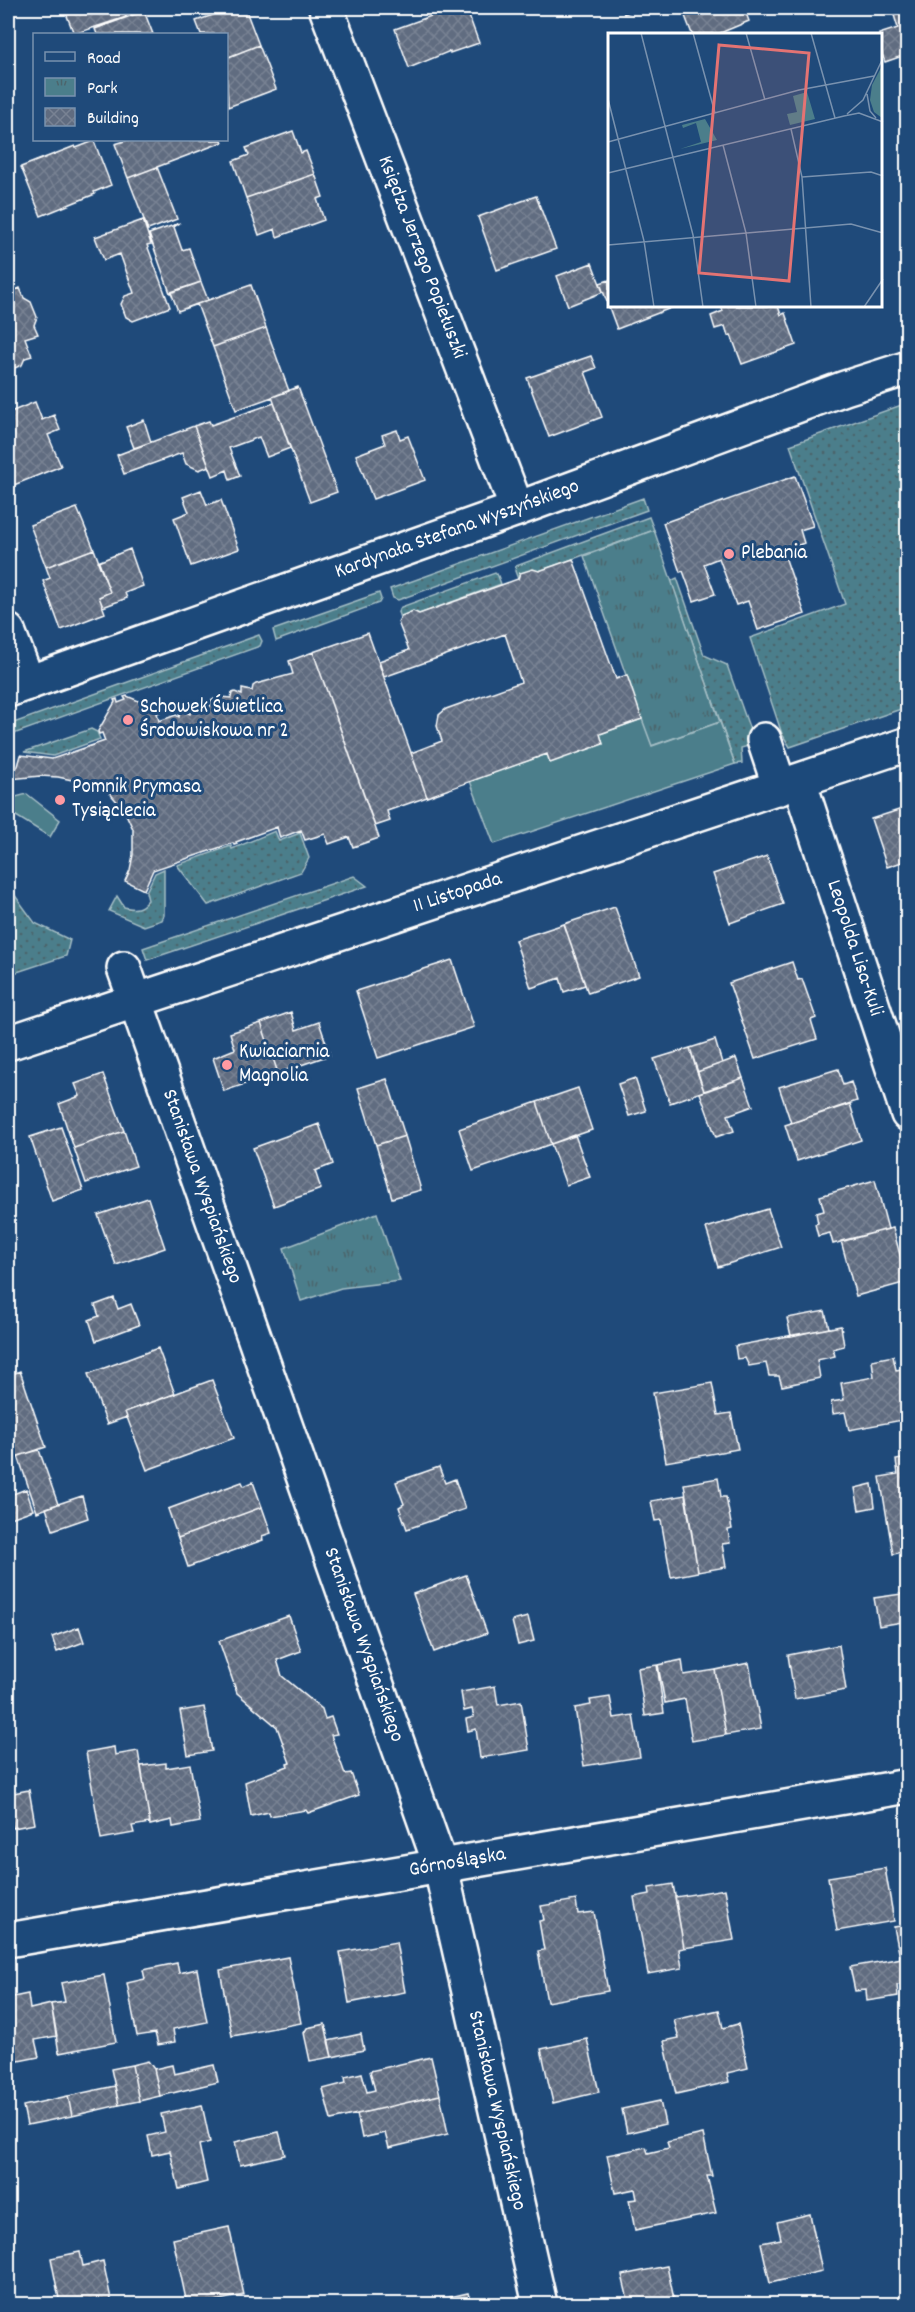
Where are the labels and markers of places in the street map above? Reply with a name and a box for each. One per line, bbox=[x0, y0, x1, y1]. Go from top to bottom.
place label: Plebania bbox=[741, 539, 808, 569]
marker: Plebania bbox=[722, 547, 736, 561]
place label: Schowek Świetlica Środowiskowa nr 2 bbox=[140, 693, 289, 747]
marker: Schowek Świetlica Środowiskowa nr 2 bbox=[121, 713, 135, 727]
place label: Pomnik Prymasa Tysiąclecia bbox=[72, 773, 202, 827]
marker: Pomnik Prymasa Tysiąclecia bbox=[53, 793, 67, 807]
place label: Kwiaciarnia Magnolia bbox=[239, 1038, 330, 1092]
marker: Kwiaciarnia Magnolia bbox=[220, 1058, 234, 1072]

